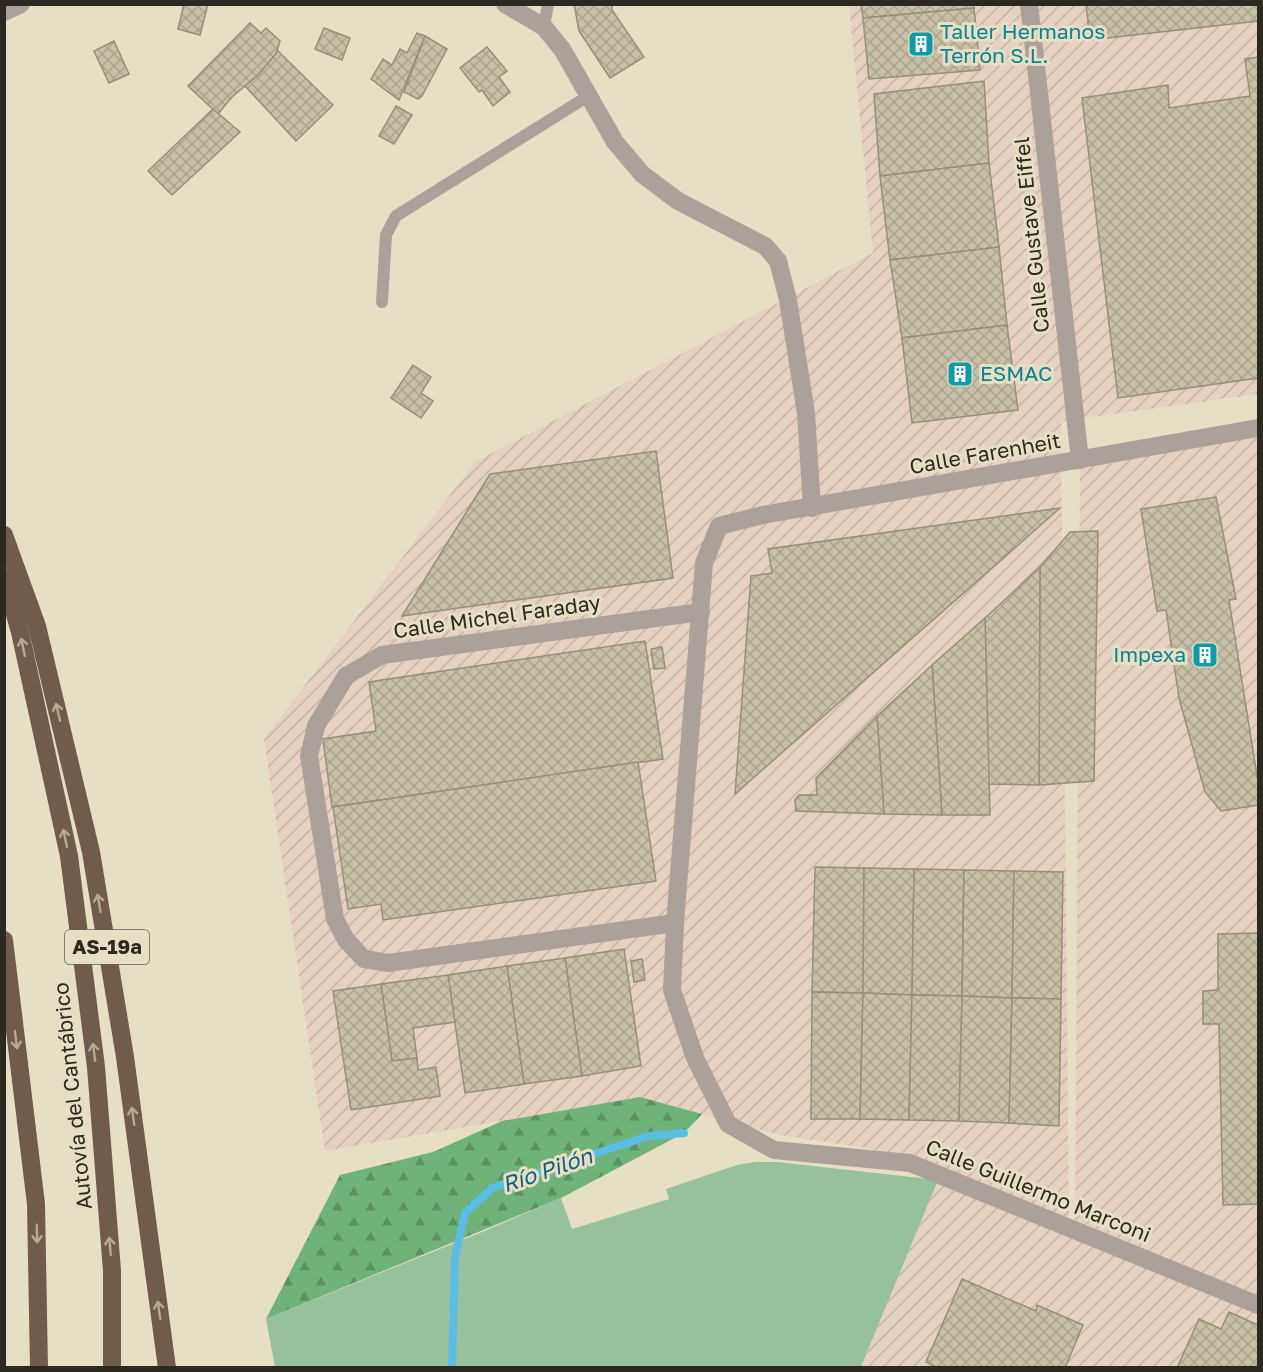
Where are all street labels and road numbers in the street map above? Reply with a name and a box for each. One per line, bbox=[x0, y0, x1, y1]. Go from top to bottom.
street label: Calle Gustave Eiffel bbox=[1008, 136, 1054, 334]
street label: Calle Farenheit bbox=[907, 427, 1062, 479]
street label: Calle Michel Faraday bbox=[392, 589, 602, 643]
road number: AS-19a bbox=[65, 930, 149, 964]
street label: Autovía del Cantábrico bbox=[47, 981, 97, 1211]
street label: Calle Guillermo Marconi bbox=[922, 1133, 1155, 1247]

